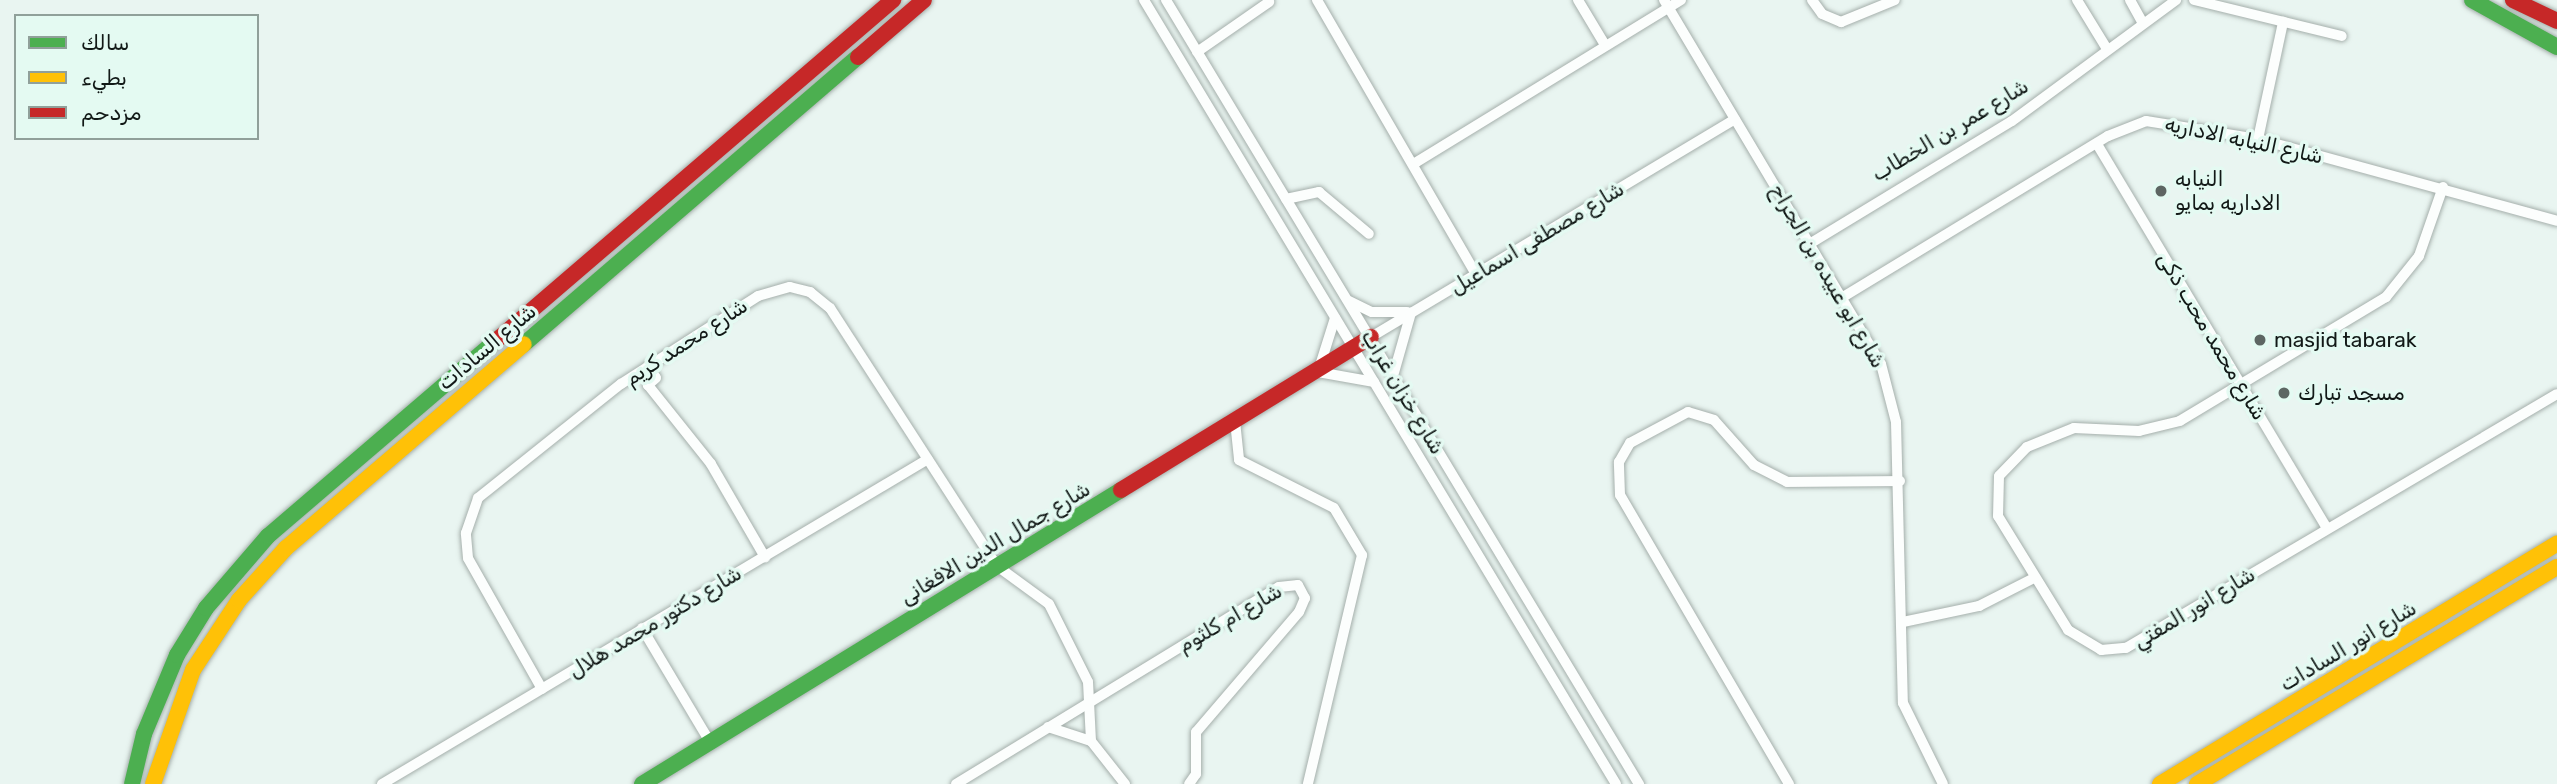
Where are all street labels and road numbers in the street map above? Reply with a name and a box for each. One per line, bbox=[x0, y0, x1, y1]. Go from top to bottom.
street label: شارع عمر بن الخطاب bbox=[1867, 73, 2033, 187]
street label: شارع النيابه الاداريه bbox=[2163, 111, 2325, 169]
street label: شارع مصطفى اسماعيل bbox=[1445, 176, 1629, 300]
street label: شارع ابو عبيده بن الجراح bbox=[1765, 179, 1891, 373]
street label: شارع محمد محب ذكى bbox=[2152, 247, 2272, 425]
street label: شارع محمد كريم bbox=[620, 293, 752, 391]
street label: شارع السادات bbox=[433, 299, 541, 395]
street label: شارع خزان غراب bbox=[1356, 325, 1450, 459]
street label: شارع جمال الدين الافغانى bbox=[895, 476, 1095, 610]
street label: شارع دكتور محمد هلال bbox=[564, 560, 746, 684]
street label: شارع انور المفتي bbox=[2128, 562, 2260, 654]
street label: شارع ام كلثوم bbox=[1174, 578, 1286, 658]
street label: شارع انور السادات bbox=[2275, 595, 2421, 697]

